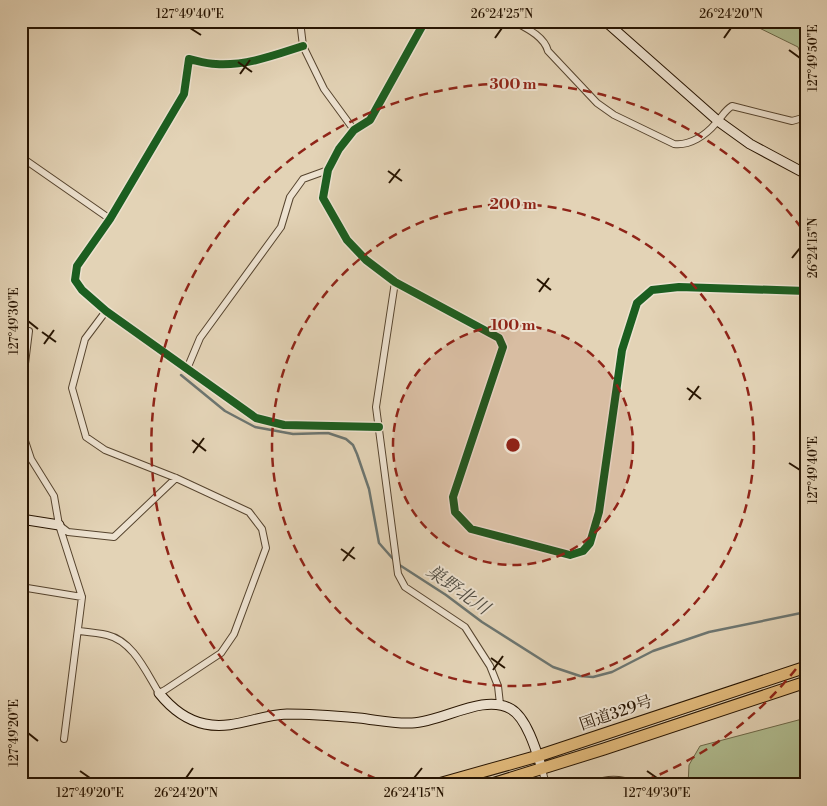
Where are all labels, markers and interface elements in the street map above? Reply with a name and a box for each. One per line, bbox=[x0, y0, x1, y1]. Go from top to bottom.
text: 127°49'40"E bbox=[156, 7, 224, 22]
text: 26°24'25"N bbox=[471, 7, 533, 22]
text: 26°24'20"N bbox=[699, 7, 763, 22]
text: 127°49'50"E bbox=[806, 24, 821, 92]
text: 300 m bbox=[490, 75, 537, 94]
text: 200 m bbox=[489, 195, 537, 214]
text: 26°24'15"N bbox=[806, 218, 821, 278]
text: 127°49'30"E bbox=[7, 287, 22, 355]
text: 100 m bbox=[491, 316, 536, 335]
centre of rings bbox=[504, 436, 522, 454]
text: 127°49'40"E bbox=[806, 436, 821, 504]
water label: 巣野北川 bbox=[422, 560, 496, 621]
street label: 国道329号 bbox=[577, 691, 655, 735]
text: 127°49'20"E bbox=[7, 699, 22, 767]
text: 127°49'20"E bbox=[56, 786, 124, 801]
text: 26°24'20"N bbox=[154, 786, 218, 801]
text: 26°24'15"N bbox=[384, 786, 444, 801]
text: 127°49'30"E bbox=[623, 786, 691, 801]

